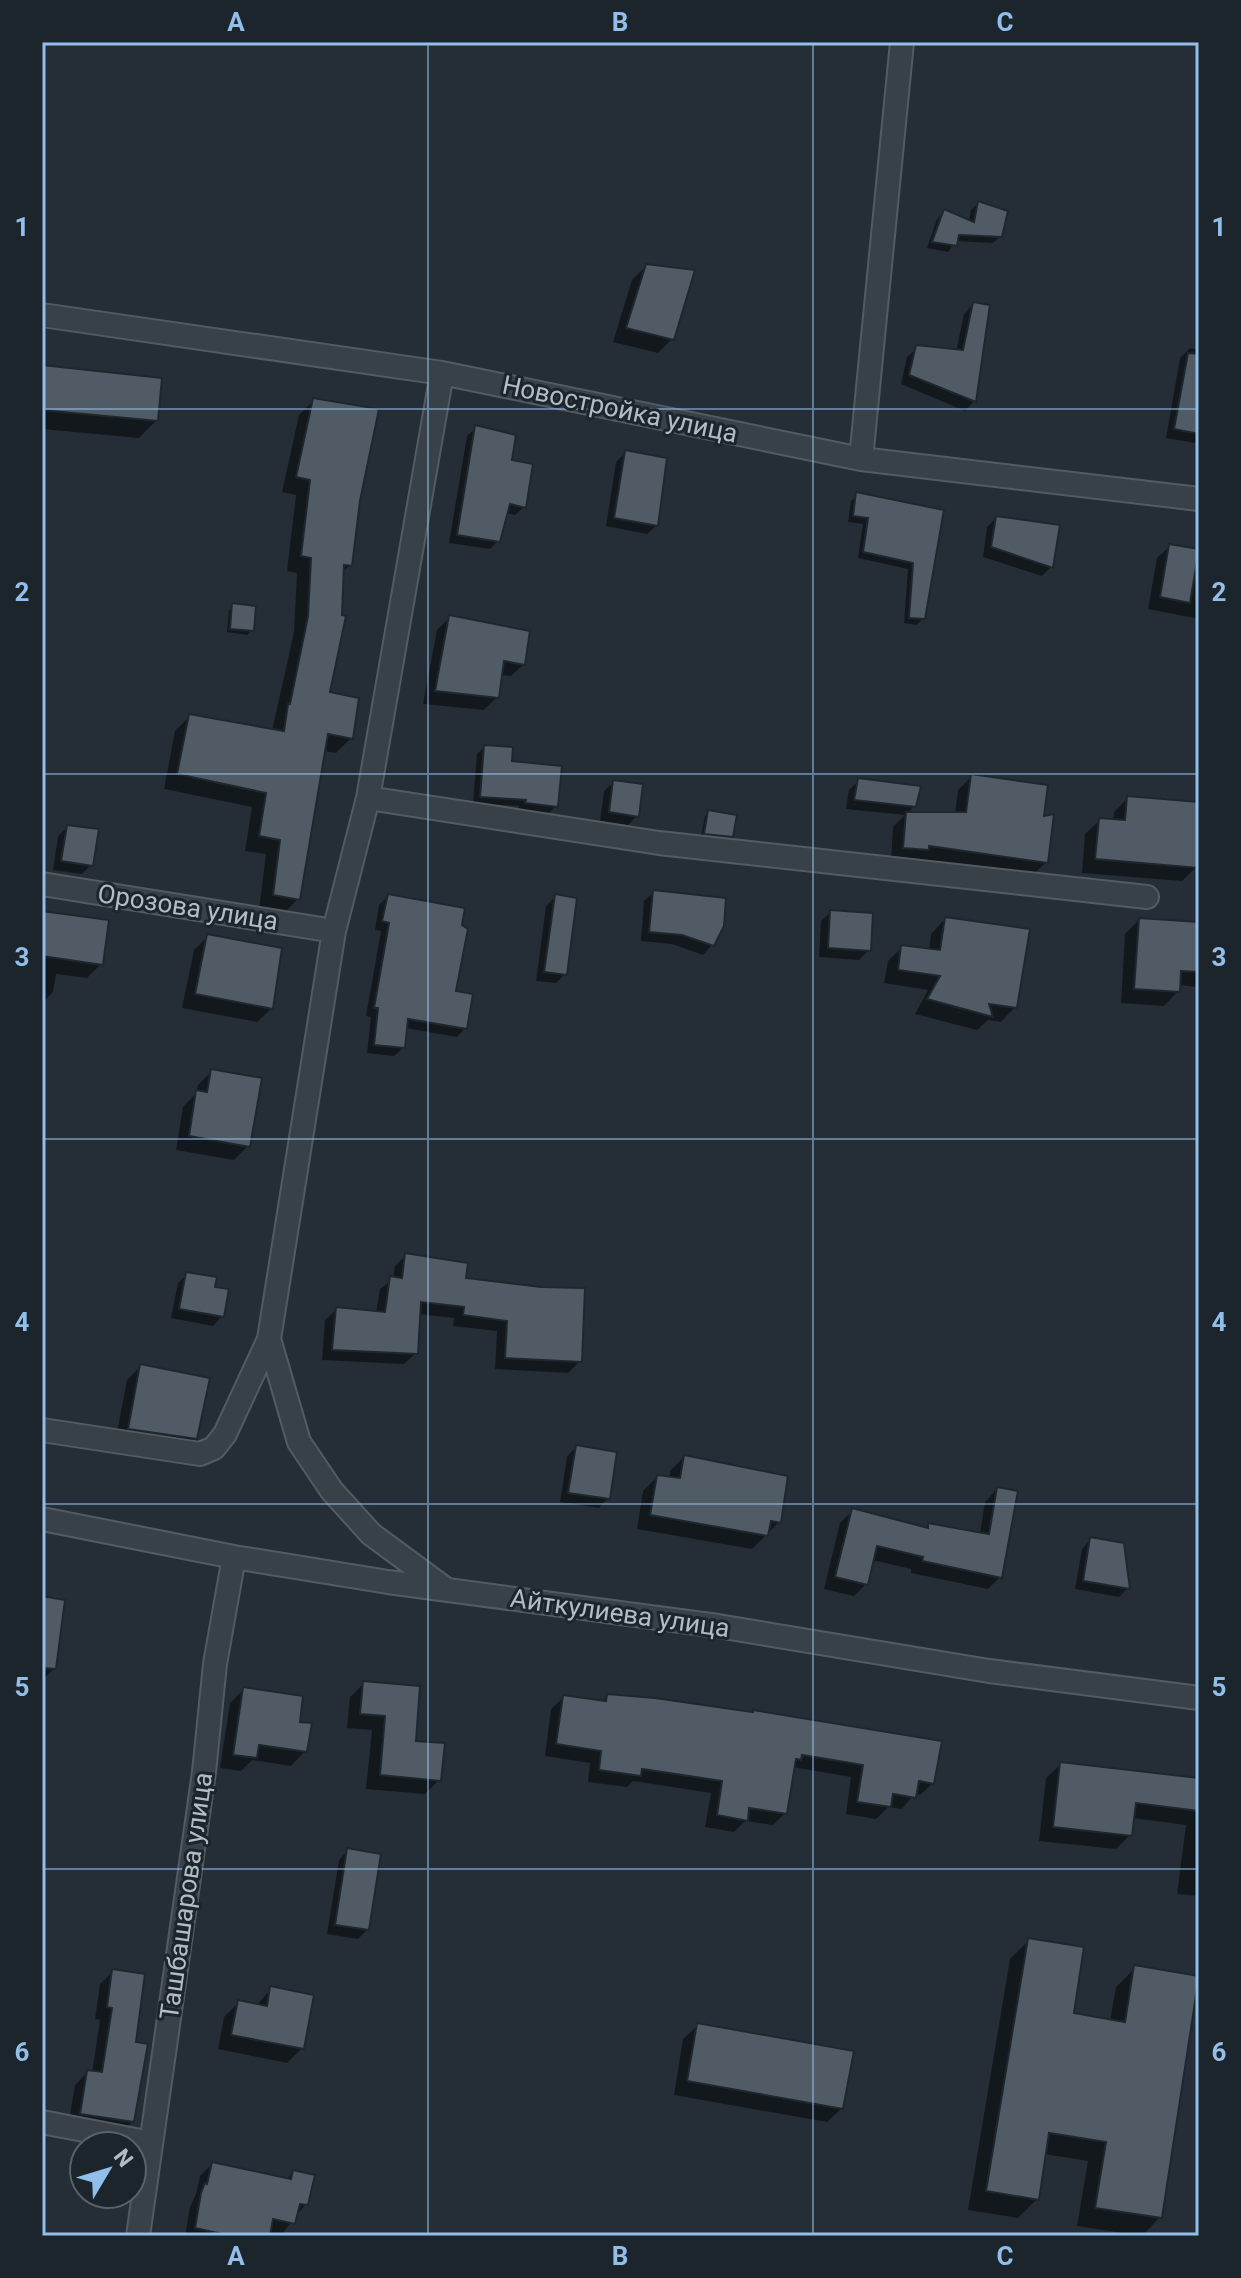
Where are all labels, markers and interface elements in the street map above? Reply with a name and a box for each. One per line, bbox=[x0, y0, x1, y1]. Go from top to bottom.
text: A bbox=[227, 7, 245, 37]
text: B bbox=[612, 7, 628, 37]
text: C bbox=[996, 7, 1014, 37]
text: 1 bbox=[15, 212, 29, 242]
text: 1 bbox=[1212, 212, 1226, 242]
street label: Новостройка улица bbox=[500, 369, 740, 449]
text: 2 bbox=[15, 577, 29, 607]
text: 2 bbox=[1212, 577, 1226, 607]
street label: Орозова улица bbox=[96, 878, 280, 936]
text: 3 bbox=[15, 942, 29, 972]
text: 3 bbox=[1212, 942, 1226, 972]
text: 4 bbox=[15, 1307, 30, 1337]
text: 4 bbox=[1212, 1307, 1227, 1337]
street label: Айткулиева улица bbox=[509, 1583, 731, 1643]
text: 5 bbox=[15, 1672, 29, 1702]
text: 5 bbox=[1212, 1672, 1226, 1702]
street label: Ташбашарова улица bbox=[154, 1771, 218, 2021]
text: 6 bbox=[15, 2037, 30, 2067]
text: 6 bbox=[1212, 2037, 1227, 2067]
north arrow bbox=[68, 2130, 148, 2210]
text: N bbox=[109, 2144, 138, 2172]
text: A bbox=[227, 2241, 245, 2271]
text: B bbox=[612, 2241, 628, 2271]
text: C bbox=[996, 2241, 1014, 2271]

